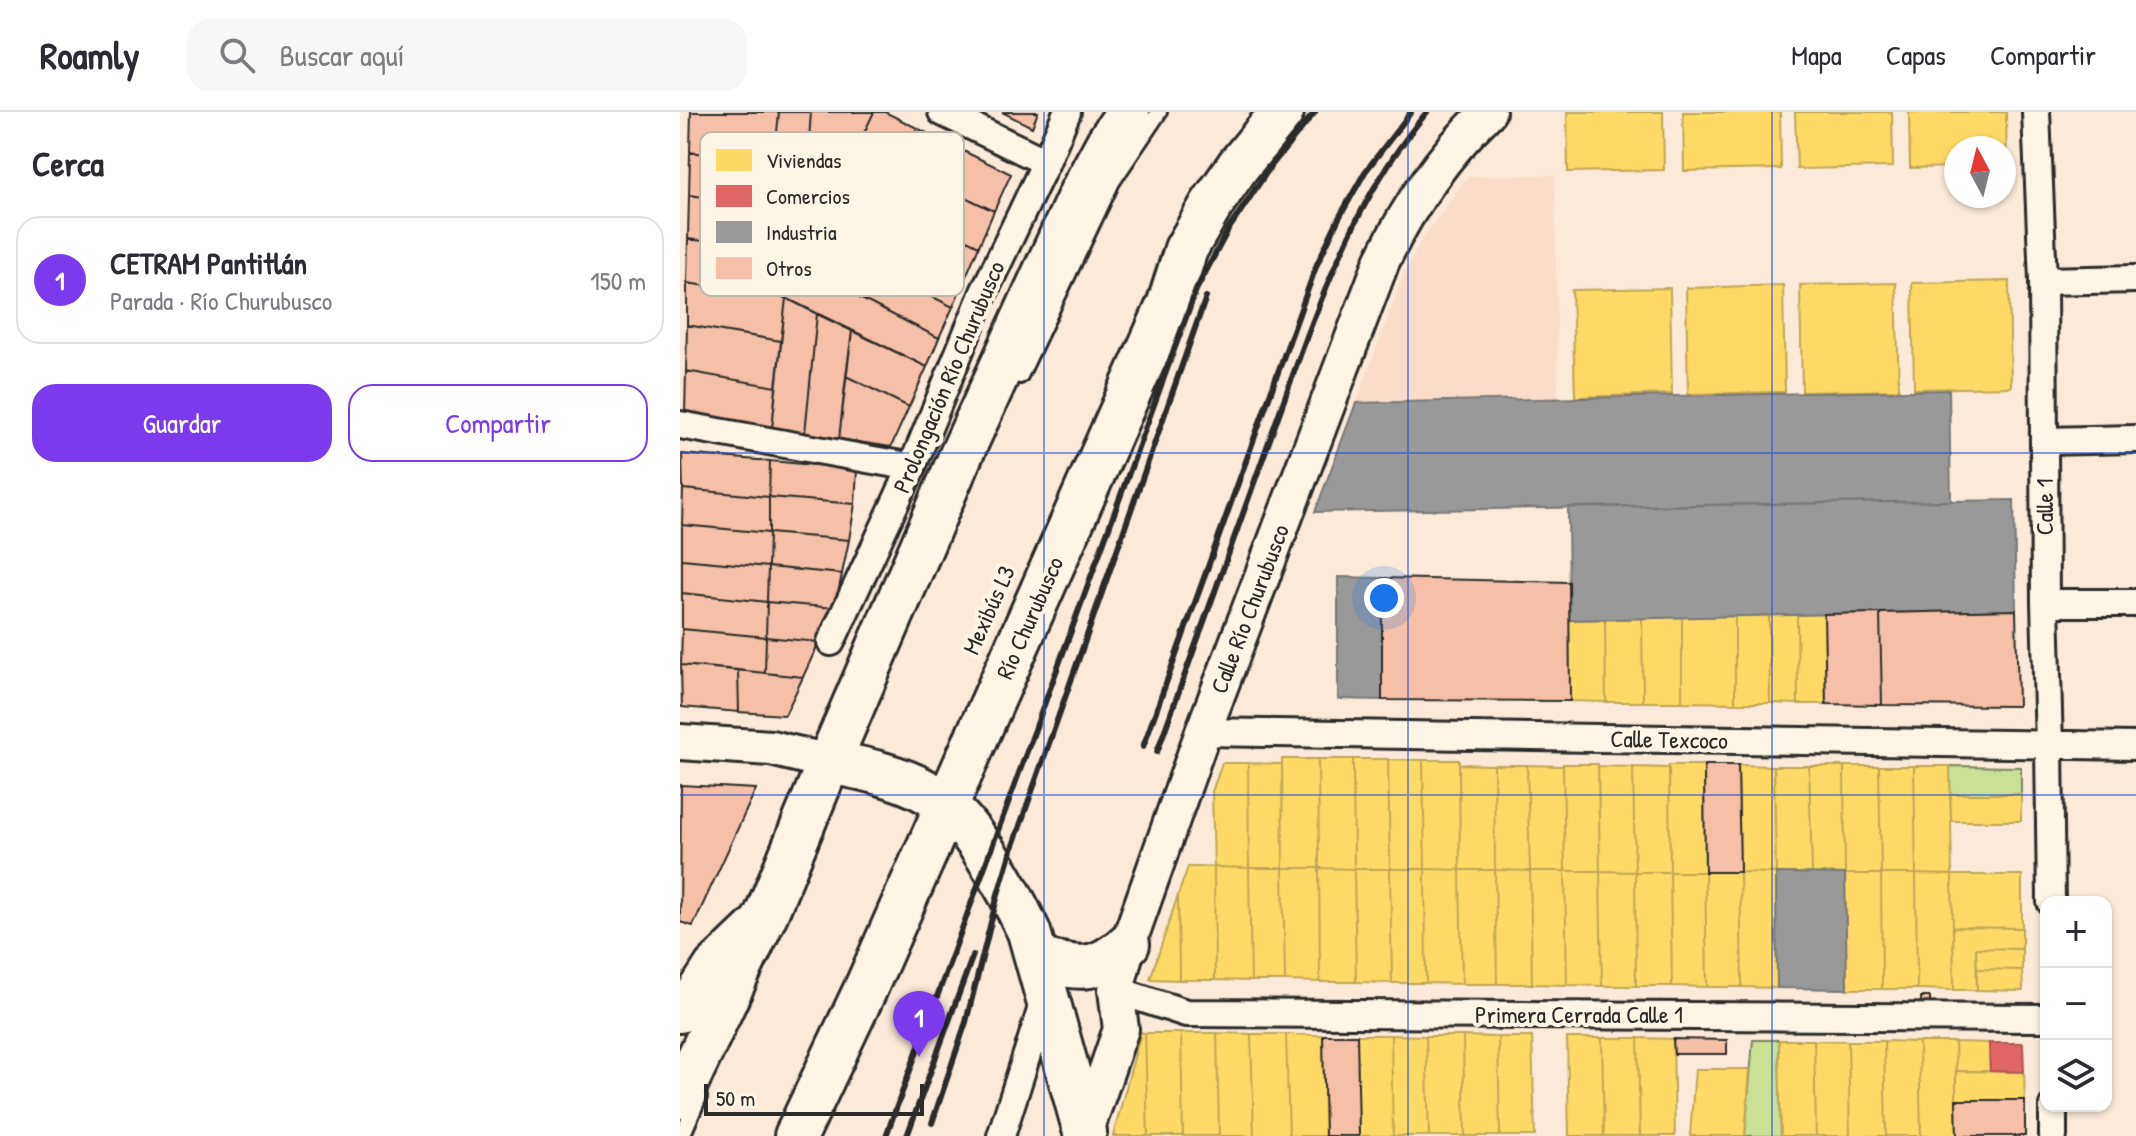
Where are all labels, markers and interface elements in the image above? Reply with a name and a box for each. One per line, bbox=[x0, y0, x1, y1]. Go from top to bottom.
search box bbox=[187, 19, 747, 91]
text: Roamly bbox=[40, 29, 139, 81]
icon: search bbox=[215, 33, 259, 77]
text: Buscar aquí bbox=[279, 35, 404, 75]
text: Mapa bbox=[1791, 36, 1842, 74]
text: Capas bbox=[1886, 36, 1946, 74]
text: Compartir bbox=[1990, 36, 2096, 74]
legend bbox=[700, 132, 964, 296]
north arrow bbox=[1944, 136, 2016, 208]
text: Cerca bbox=[32, 141, 104, 187]
text: Viviendas bbox=[766, 145, 841, 175]
text: Comercios bbox=[766, 181, 850, 211]
text: Industria bbox=[766, 217, 837, 247]
text: CETRAM Pantitlán bbox=[110, 243, 307, 283]
text: Otros bbox=[766, 253, 812, 283]
street label: Prolongación Río Churubusco bbox=[885, 255, 1012, 497]
text: 1 bbox=[55, 263, 65, 298]
text: 150 m bbox=[590, 263, 646, 298]
text: Parada · Río Churubusco bbox=[110, 283, 332, 318]
button: Guardar bbox=[32, 384, 332, 462]
button: Compartir bbox=[348, 384, 648, 462]
street label: Calle 1 bbox=[2028, 479, 2060, 535]
street label: Calle Río Churubusco bbox=[1202, 519, 1296, 698]
street label: Río Churubusco bbox=[988, 551, 1070, 684]
street label: Mexibús L3 bbox=[954, 560, 1022, 659]
your location bbox=[1364, 578, 1404, 618]
street label: Calle Texcoco bbox=[1610, 722, 1728, 756]
map controls bbox=[2040, 896, 2112, 1112]
button: + bbox=[2040, 896, 2112, 968]
button: − bbox=[2040, 968, 2112, 1040]
pin: 1 bbox=[893, 991, 945, 1057]
street label: Primera Cerrada Calle 1 bbox=[1475, 998, 1683, 1030]
button: layers bbox=[2040, 1040, 2112, 1112]
scale bar bbox=[704, 1080, 924, 1116]
text: 50 m bbox=[716, 1083, 755, 1113]

